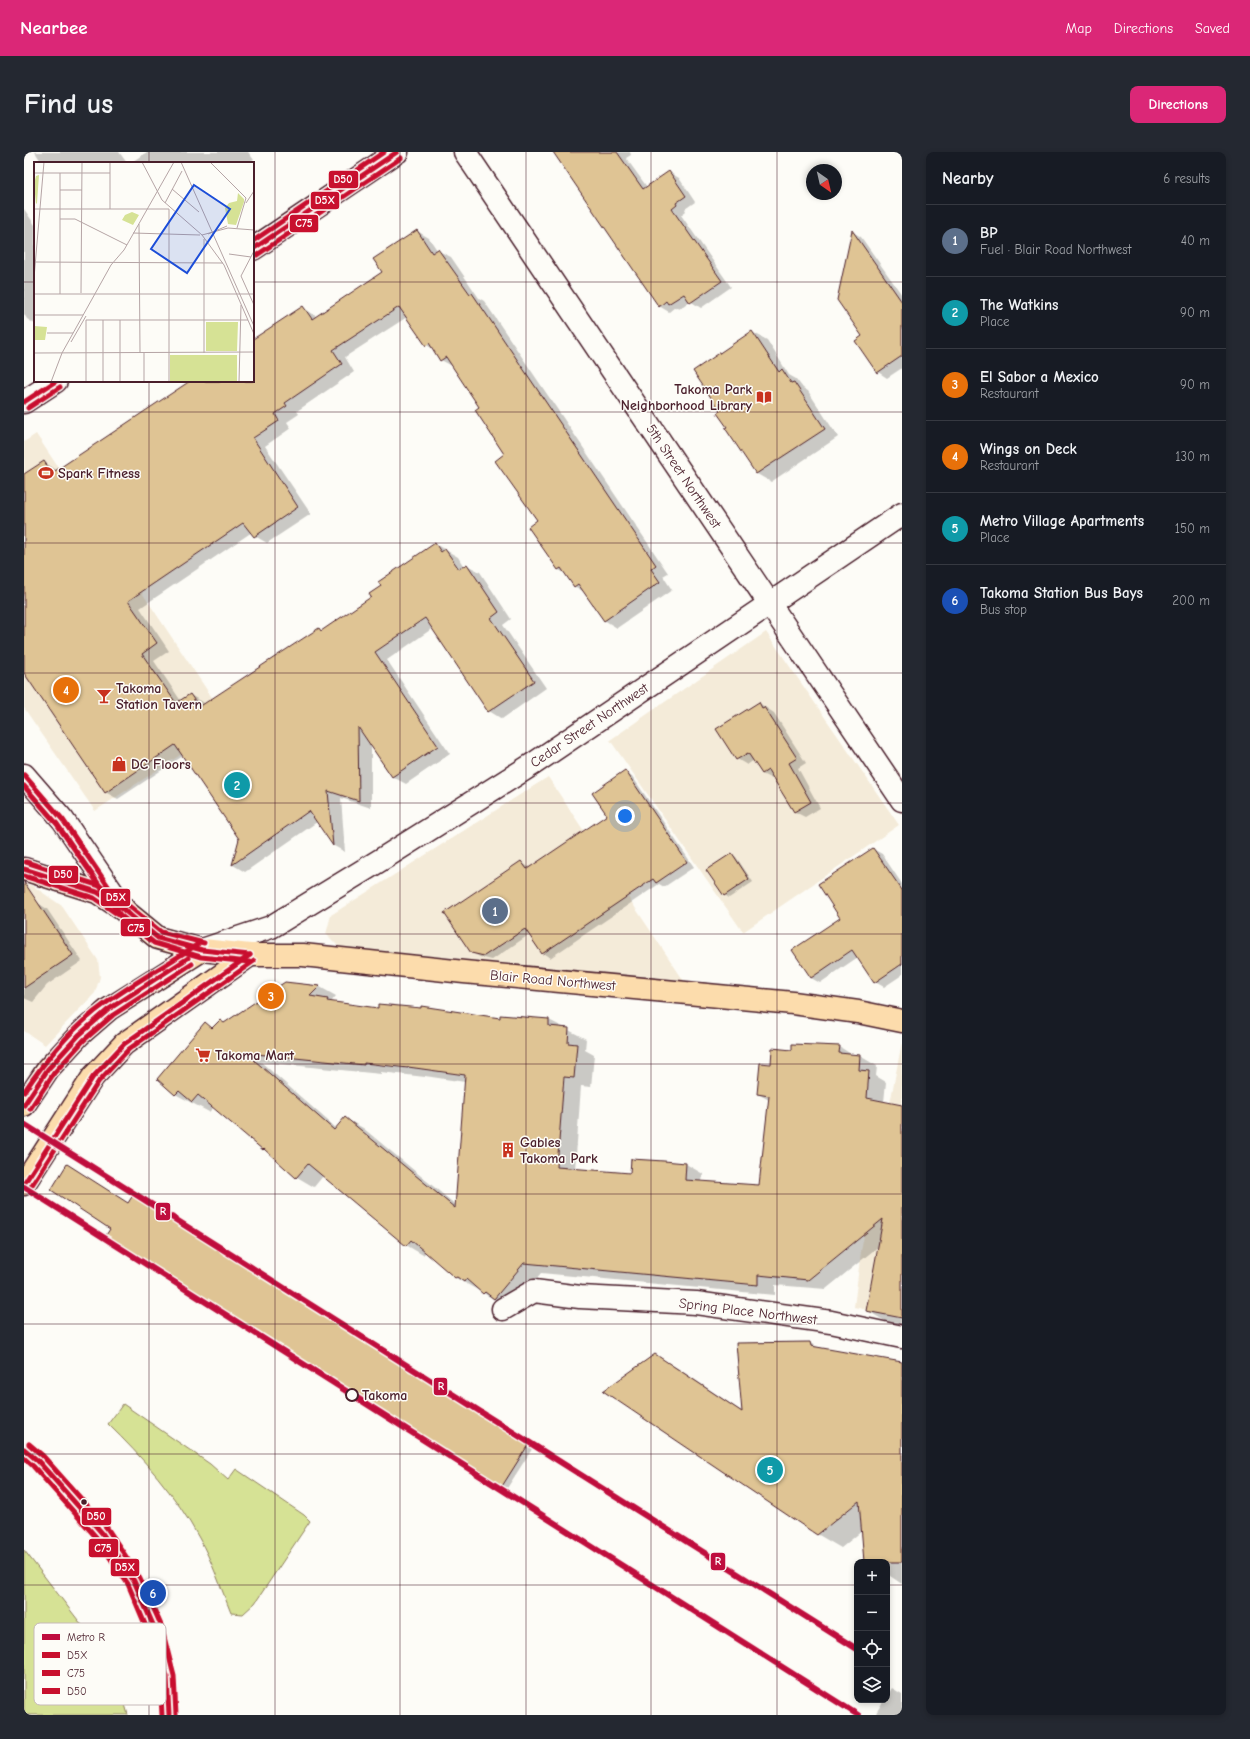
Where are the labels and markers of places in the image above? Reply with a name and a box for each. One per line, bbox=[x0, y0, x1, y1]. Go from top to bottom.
place label: Takoma Park Neighborhood Library bbox=[621, 381, 753, 414]
library icon: Takoma Park Neighborhood Library bbox=[755, 388, 773, 406]
sports icon: Spark Fitness bbox=[37, 464, 55, 482]
place label: Spark Fitness bbox=[58, 465, 140, 482]
pin: 4 bbox=[53, 675, 79, 705]
place label: Takoma Station Tavern bbox=[116, 680, 202, 713]
bar icon: Takoma Station Tavern bbox=[95, 687, 113, 705]
shop icon: DC Floors bbox=[110, 755, 128, 773]
place label: DC Floors bbox=[131, 756, 191, 773]
pin: 2 bbox=[224, 770, 250, 800]
pin: 1 bbox=[482, 896, 508, 926]
pin: 3 bbox=[258, 981, 284, 1011]
supermarket icon: Takoma Mart bbox=[194, 1046, 212, 1064]
place label: Takoma Mart bbox=[215, 1047, 294, 1064]
place label: Gables Takoma Park bbox=[520, 1134, 598, 1167]
building icon: Gables Takoma Park bbox=[499, 1141, 517, 1159]
place label: Takoma bbox=[362, 1387, 407, 1404]
marker: Takoma bbox=[345, 1388, 359, 1402]
pin: 5 bbox=[757, 1455, 783, 1485]
unlabelled marker bbox=[79, 1497, 89, 1507]
pin: 6 bbox=[140, 1578, 166, 1608]

